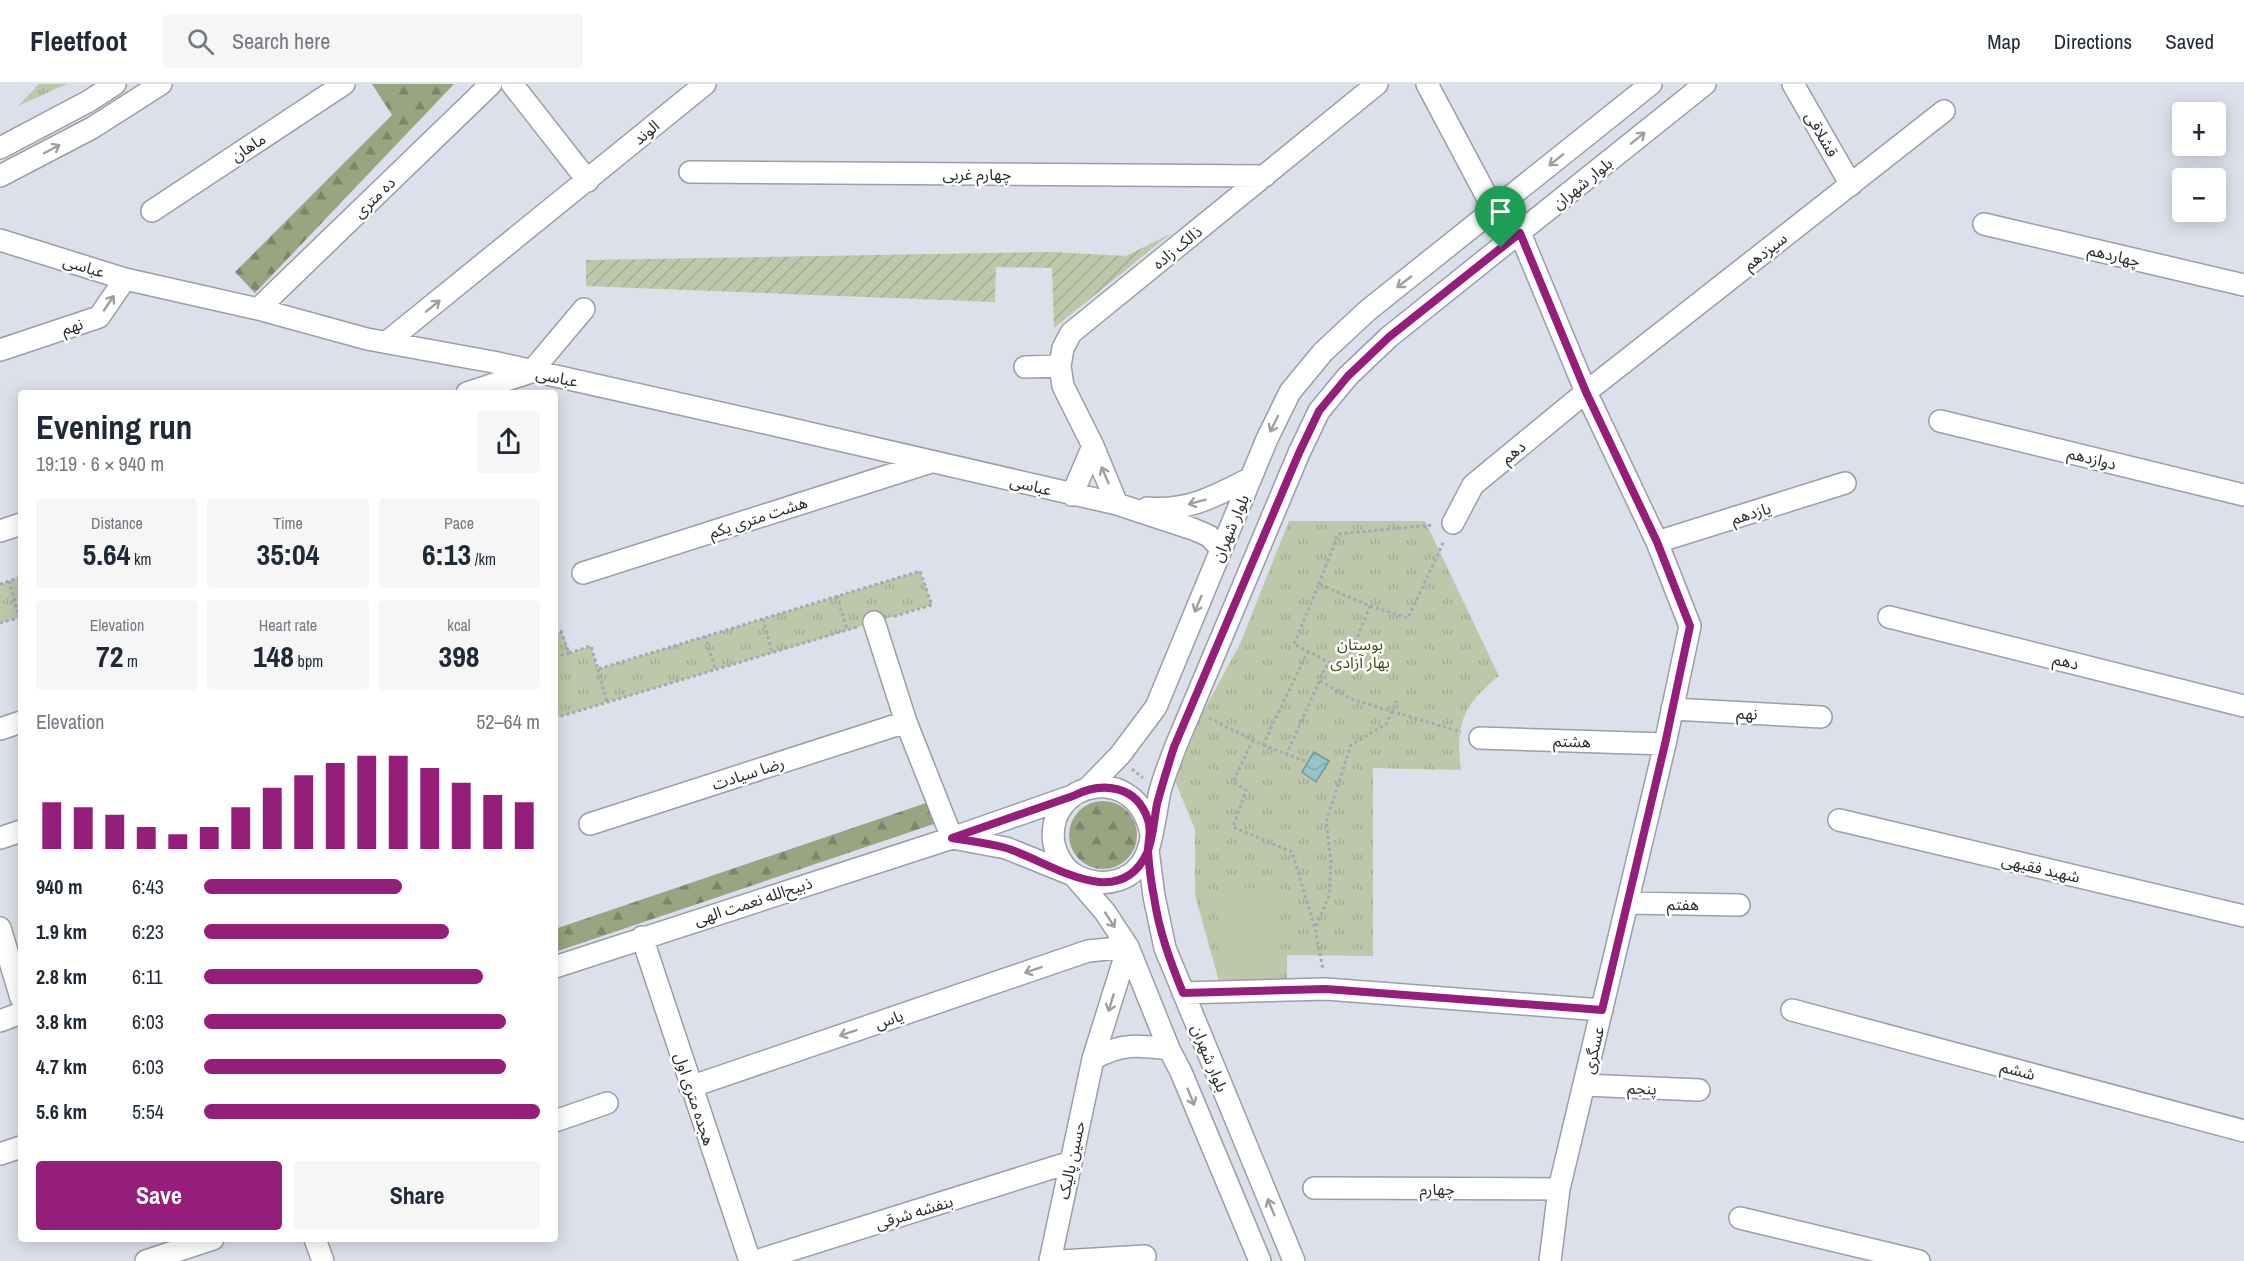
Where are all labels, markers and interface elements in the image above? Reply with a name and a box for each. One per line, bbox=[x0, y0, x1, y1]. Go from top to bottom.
search box bbox=[163, 14, 583, 68]
text: Fleetfoot bbox=[30, 22, 127, 60]
icon: search bbox=[184, 25, 217, 58]
text: Search here bbox=[232, 26, 330, 56]
text: Map bbox=[1987, 27, 2021, 56]
text: Directions bbox=[2054, 27, 2132, 56]
text: Saved bbox=[2165, 27, 2214, 56]
map controls bbox=[2172, 102, 2226, 222]
button: + bbox=[2172, 102, 2226, 156]
street label: قشلاقی bbox=[1800, 107, 1844, 161]
street label: الوند bbox=[628, 114, 664, 150]
street label: ماهان bbox=[226, 127, 270, 167]
one-way arrow bbox=[1630, 132, 1646, 145]
one-way arrow bbox=[42, 143, 60, 154]
street label: بلوار شهران bbox=[1547, 152, 1617, 214]
one-way arrow bbox=[1549, 154, 1565, 167]
street label: چهارم غربی bbox=[943, 163, 1011, 187]
button: − bbox=[2172, 168, 2226, 222]
street label: ده متری bbox=[348, 172, 400, 222]
pin bbox=[1475, 186, 1526, 248]
icon: arrive bbox=[1484, 195, 1517, 228]
street label: ذالک زاده bbox=[1147, 220, 1207, 274]
street label: سیزدهم bbox=[1738, 227, 1793, 277]
street label: چهاردهم bbox=[2085, 238, 2142, 274]
street label: عباسی bbox=[60, 249, 108, 283]
one-way arrow bbox=[1396, 275, 1412, 288]
one-way arrow bbox=[103, 295, 115, 312]
one-way arrow bbox=[425, 299, 441, 312]
street label: نهم bbox=[58, 312, 86, 342]
street label: عباسی bbox=[534, 362, 580, 392]
text: Evening run bbox=[36, 405, 192, 449]
button: share bbox=[477, 410, 540, 473]
one-way arrow bbox=[1268, 415, 1280, 433]
street label: دهم bbox=[1496, 435, 1531, 470]
street label: دوازدهم bbox=[2065, 441, 2119, 477]
text: 19:19 · 6 × 940 m bbox=[36, 450, 164, 477]
one-way arrow bbox=[1099, 467, 1110, 485]
street label: عباسی bbox=[1008, 469, 1054, 501]
street label: هشت متری یکم bbox=[706, 491, 811, 545]
street label: بلوار شهران bbox=[1206, 491, 1254, 565]
one-way arrow bbox=[1188, 497, 1207, 508]
street label: یازدهم bbox=[1728, 497, 1774, 531]
text: Distance bbox=[91, 512, 143, 534]
text: Time bbox=[273, 512, 303, 534]
text: Pace bbox=[444, 512, 474, 534]
text: 5.64 bbox=[82, 534, 130, 574]
text: 35:04 bbox=[257, 534, 319, 574]
text: 6:13 bbox=[422, 534, 471, 574]
text: km bbox=[130, 548, 152, 570]
text: /km bbox=[471, 548, 496, 570]
one-way arrow bbox=[1192, 594, 1203, 612]
text: Elevation bbox=[90, 614, 144, 636]
text: Heart rate bbox=[259, 614, 317, 636]
text: kcal bbox=[447, 614, 471, 636]
park label: بوستان بهار آزادی bbox=[1330, 633, 1390, 673]
text: 72 bbox=[96, 636, 123, 676]
text: 148 bbox=[253, 636, 294, 676]
text: 398 bbox=[438, 636, 480, 676]
street label: دهم bbox=[2050, 647, 2081, 677]
text: m bbox=[123, 650, 138, 672]
text: bpm bbox=[294, 650, 323, 672]
street label: نهم bbox=[1736, 701, 1758, 727]
text: Elevation bbox=[36, 708, 104, 735]
text: 52–64 m bbox=[476, 708, 540, 735]
street label: هشتم bbox=[1553, 729, 1591, 755]
street label: رضا سیادت bbox=[709, 751, 787, 795]
street label: شهید فقیهی bbox=[2000, 848, 2082, 888]
street label: ذبیح‌الله نعمت الهی bbox=[691, 871, 816, 932]
text: 940 m bbox=[36, 873, 83, 900]
text: 6:43 bbox=[132, 873, 164, 900]
street label: هفتم bbox=[1667, 893, 1699, 917]
one-way arrow bbox=[1104, 911, 1117, 928]
text: 1.9 km bbox=[36, 918, 87, 945]
text: 6:23 bbox=[132, 918, 164, 945]
text: 2.8 km bbox=[36, 963, 87, 990]
text: 6:11 bbox=[132, 963, 163, 990]
one-way arrow bbox=[1024, 965, 1043, 976]
one-way arrow bbox=[1105, 993, 1116, 1012]
street label: یاس bbox=[872, 1004, 906, 1034]
text: 3.8 km bbox=[36, 1008, 87, 1035]
text: 6:03 bbox=[132, 1008, 164, 1035]
street label: بلوار شهران bbox=[1186, 1021, 1234, 1095]
street label: عسگری bbox=[1577, 1024, 1609, 1076]
one-way arrow bbox=[839, 1028, 858, 1039]
street label: هجده متری اول bbox=[670, 1050, 720, 1148]
text: 4.7 km bbox=[36, 1053, 87, 1080]
text: 6:03 bbox=[132, 1053, 164, 1080]
street label: ششم bbox=[1998, 1055, 2038, 1087]
street label: پنجم bbox=[1627, 1076, 1657, 1102]
one-way arrow bbox=[1186, 1087, 1197, 1105]
text: 5.6 km bbox=[36, 1098, 87, 1125]
text: 5:54 bbox=[132, 1098, 164, 1125]
street label: حسین پالیک bbox=[1052, 1119, 1090, 1201]
button: Save bbox=[36, 1161, 282, 1230]
button: Share bbox=[294, 1161, 540, 1230]
street label: چهارم bbox=[1419, 1178, 1455, 1202]
street label: بنفشه شرقی bbox=[872, 1190, 956, 1234]
one-way arrow bbox=[1265, 1198, 1276, 1217]

